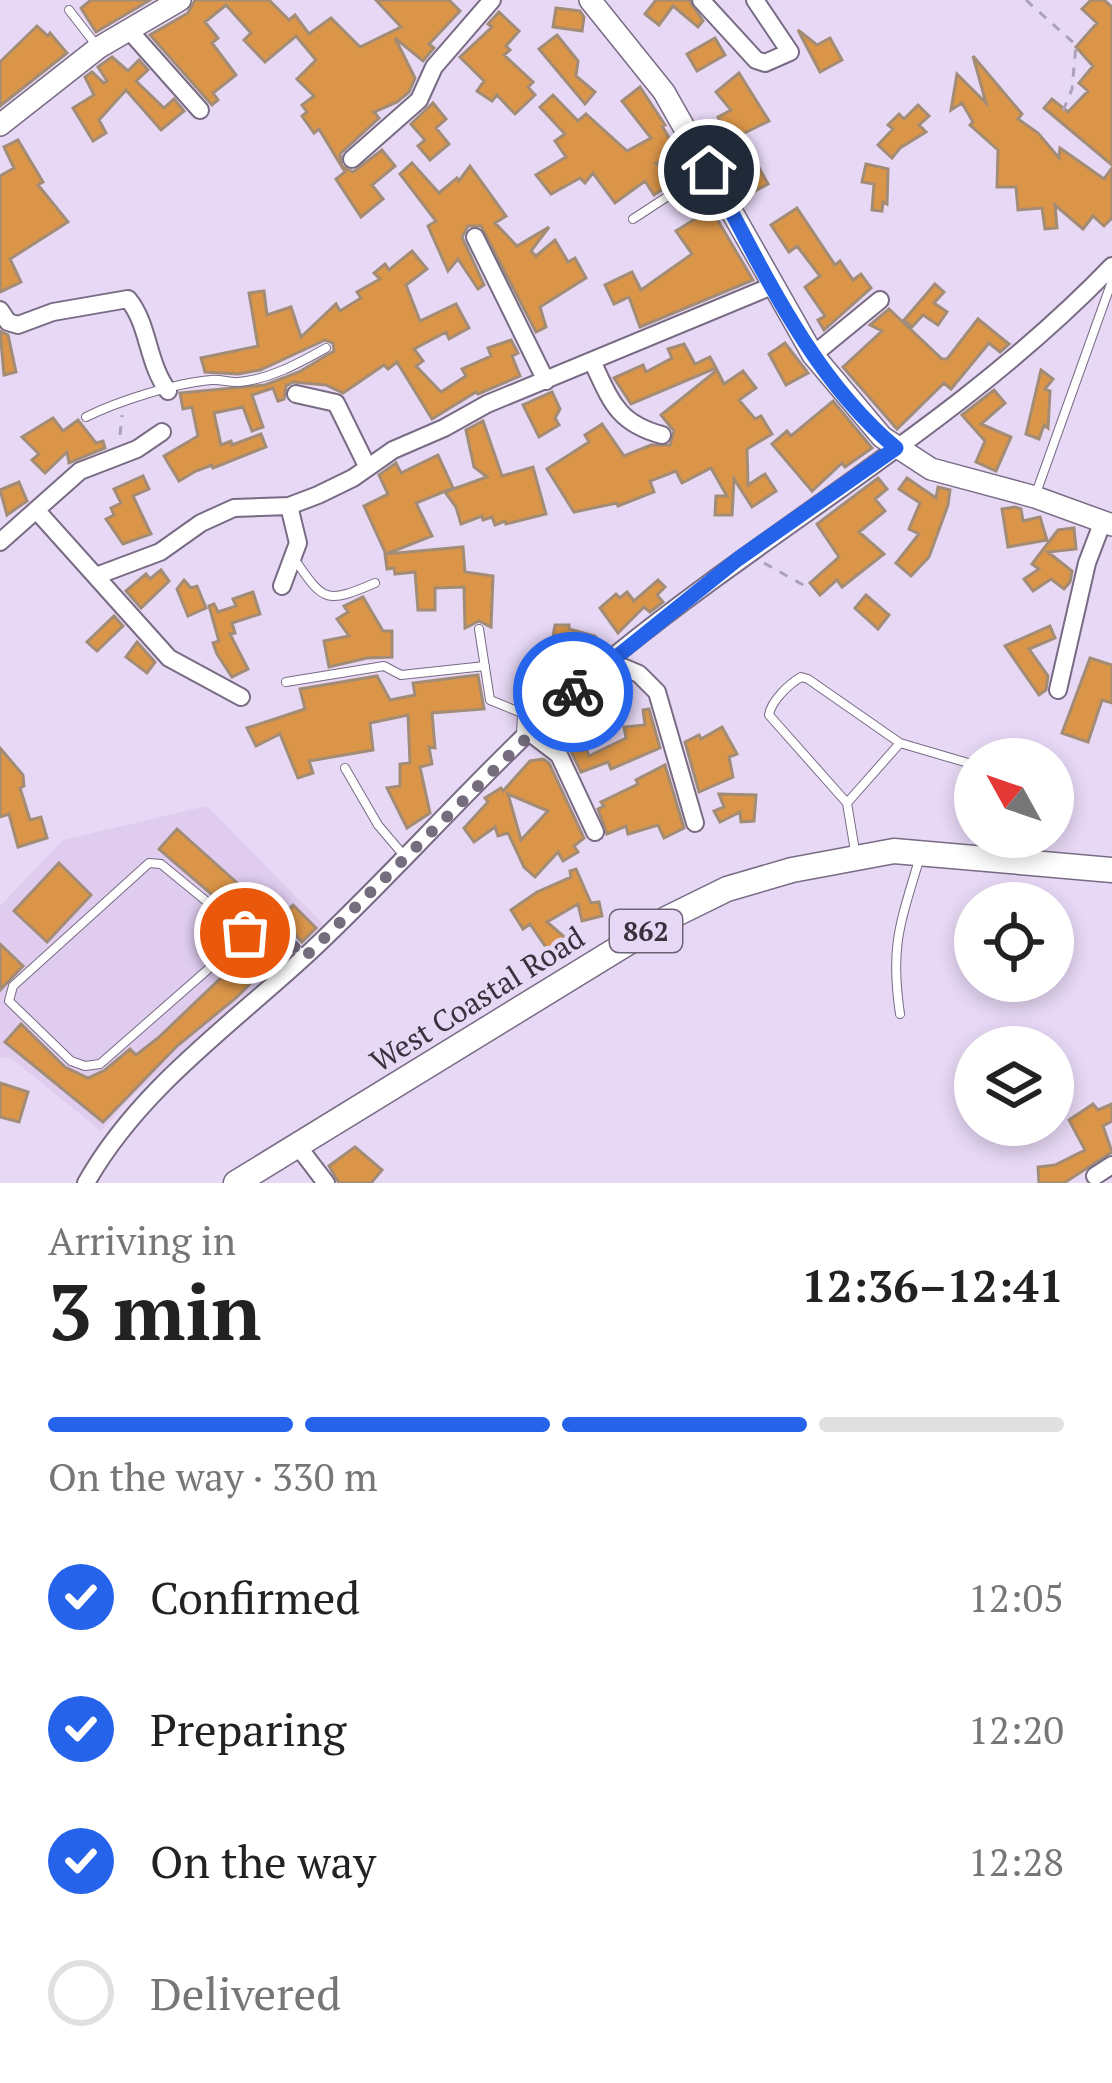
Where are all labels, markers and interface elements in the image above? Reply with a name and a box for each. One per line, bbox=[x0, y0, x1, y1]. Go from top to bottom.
pin bbox=[658, 119, 760, 221]
icon: home bbox=[676, 137, 742, 203]
courier bbox=[513, 632, 633, 752]
icon: bike bbox=[540, 659, 606, 725]
north arrow bbox=[954, 738, 1074, 858]
map controls bbox=[954, 738, 1074, 1146]
pin bbox=[194, 882, 296, 984]
button: locate bbox=[954, 882, 1074, 1002]
icon: bag bbox=[212, 900, 278, 966]
road number: 862 bbox=[610, 910, 682, 952]
street label: West Coastal Road bbox=[362, 917, 592, 1081]
button: layers bbox=[954, 1026, 1074, 1146]
text: Arriving in bbox=[48, 1214, 236, 1266]
text: 12:36–12:41 bbox=[802, 1255, 1064, 1315]
text: 3 min bbox=[48, 1259, 261, 1362]
text: On the way · 330 m bbox=[48, 1450, 378, 1502]
icon: check bbox=[48, 1564, 114, 1630]
text: Confirmed bbox=[150, 1567, 360, 1627]
text: 12:05 bbox=[968, 1571, 1064, 1623]
icon: check bbox=[48, 1696, 114, 1762]
text: Preparing bbox=[150, 1699, 346, 1759]
text: 12:20 bbox=[968, 1703, 1064, 1755]
icon: check bbox=[48, 1828, 114, 1894]
text: On the way bbox=[150, 1831, 376, 1891]
text: 12:28 bbox=[968, 1835, 1064, 1887]
text: Delivered bbox=[150, 1963, 341, 2023]

